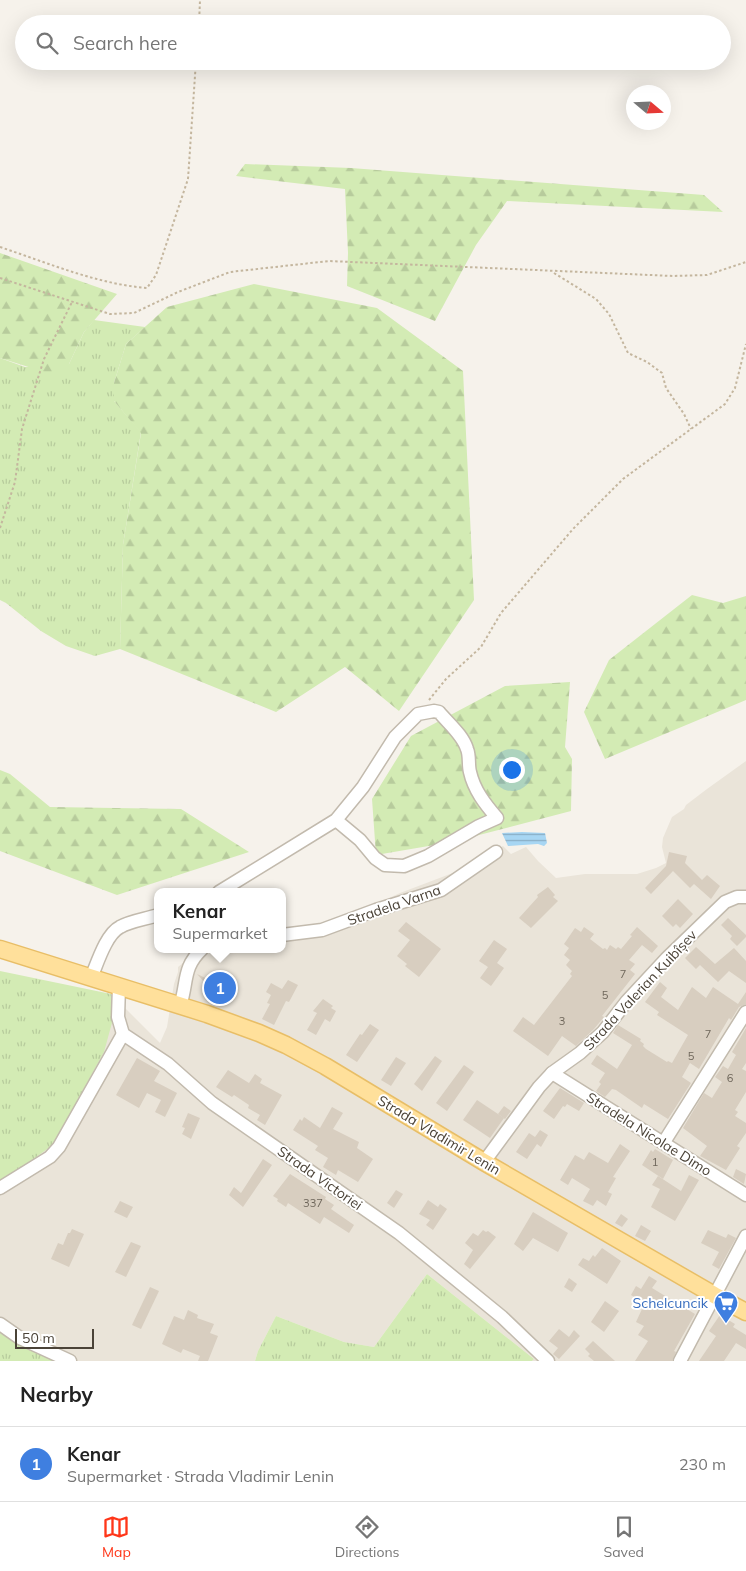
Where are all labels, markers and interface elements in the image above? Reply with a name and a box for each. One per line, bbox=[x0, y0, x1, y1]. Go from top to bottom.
search box bbox=[15, 15, 731, 70]
icon: search bbox=[33, 29, 61, 57]
text: Search here bbox=[73, 31, 177, 55]
north arrow bbox=[626, 85, 671, 130]
your location bbox=[499, 757, 525, 783]
street label: Stradela Varna bbox=[345, 881, 443, 929]
popup bbox=[154, 888, 286, 953]
text: Kenar bbox=[172, 899, 226, 923]
text: Supermarket bbox=[172, 923, 268, 943]
street label: Strada Valerian Kuibîșev bbox=[579, 926, 701, 1054]
house number: 7 bbox=[620, 967, 626, 981]
pin: 1 bbox=[204, 969, 236, 1007]
house number: 5 bbox=[602, 988, 609, 1002]
house number: 3 bbox=[559, 1014, 565, 1028]
house number: 7 bbox=[705, 1027, 711, 1041]
house number: 5 bbox=[688, 1049, 695, 1063]
house number: 6 bbox=[727, 1071, 734, 1085]
street label: Stradela Nicolae Dimo bbox=[583, 1088, 715, 1180]
street label: Strada Vladimir Lenin bbox=[374, 1091, 504, 1179]
street label: Strada Victoriei bbox=[274, 1142, 366, 1214]
house number: 1 bbox=[652, 1155, 658, 1169]
house number: 337 bbox=[303, 1196, 323, 1210]
supermarket icon: Schelcuncik bbox=[713, 1290, 739, 1324]
place label: Schelcuncik bbox=[633, 1294, 709, 1312]
scale bar bbox=[15, 1326, 94, 1349]
text: 50 m bbox=[22, 1329, 55, 1347]
text: Nearby bbox=[20, 1381, 93, 1407]
text: Kenar bbox=[67, 1442, 121, 1466]
text: 1 bbox=[31, 1454, 41, 1474]
text: 230 m bbox=[679, 1454, 726, 1474]
text: Supermarket · Strada Vladimir Lenin bbox=[67, 1466, 334, 1486]
tab: Map bbox=[102, 1513, 131, 1561]
tab: Directions bbox=[335, 1513, 400, 1561]
tab: Saved bbox=[604, 1513, 644, 1561]

